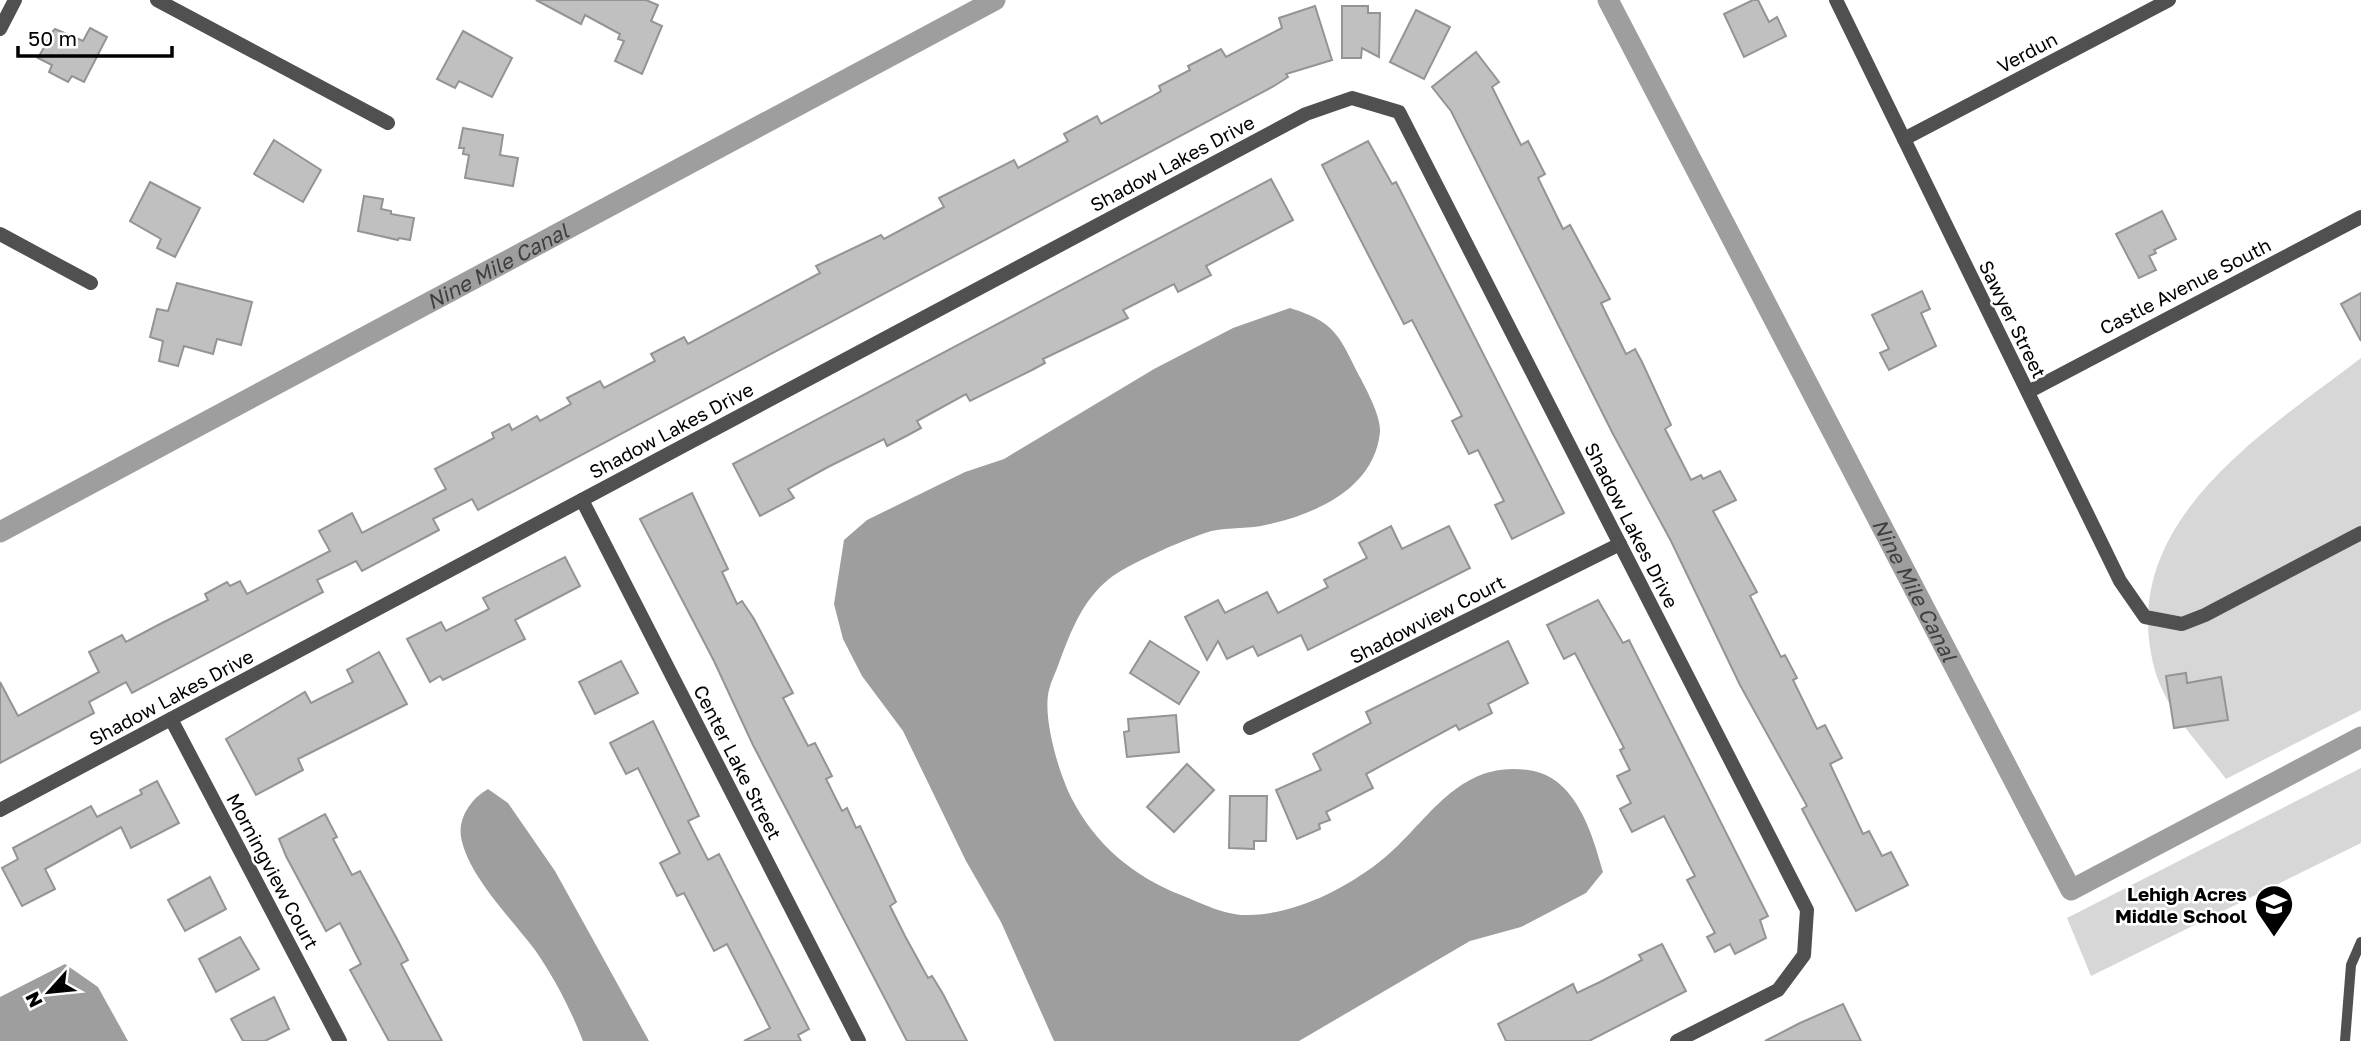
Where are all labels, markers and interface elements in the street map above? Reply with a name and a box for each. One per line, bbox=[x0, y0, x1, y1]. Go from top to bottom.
scale bar bbox=[18, 14, 172, 58]
text: 50 m bbox=[28, 25, 77, 51]
street label: Verdun bbox=[1993, 27, 2061, 77]
street label: Shadow Lakes Drive bbox=[1086, 110, 1258, 216]
water label: Nine Mile Canal bbox=[422, 217, 574, 315]
street label: Castle Avenue South bbox=[2096, 233, 2274, 339]
street label: Sawyer Street bbox=[1975, 256, 2051, 382]
street label: Shadow Lakes Drive bbox=[585, 377, 757, 483]
street label: Shadow Lakes Drive bbox=[1580, 438, 1684, 612]
water label: Nine Mile Canal bbox=[1867, 514, 1963, 667]
street label: Shadowview Court bbox=[1346, 570, 1508, 668]
street label: Shadow Lakes Drive bbox=[85, 644, 257, 750]
street label: Center Lake Street bbox=[689, 681, 787, 843]
street label: Morningview Court bbox=[222, 789, 324, 953]
place label: Lehigh Acres Middle School bbox=[2115, 882, 2247, 927]
school or university icon: Lehigh Acres Middle School bbox=[2253, 883, 2295, 938]
north arrow bbox=[14, 957, 84, 1027]
text: N bbox=[20, 988, 47, 1012]

